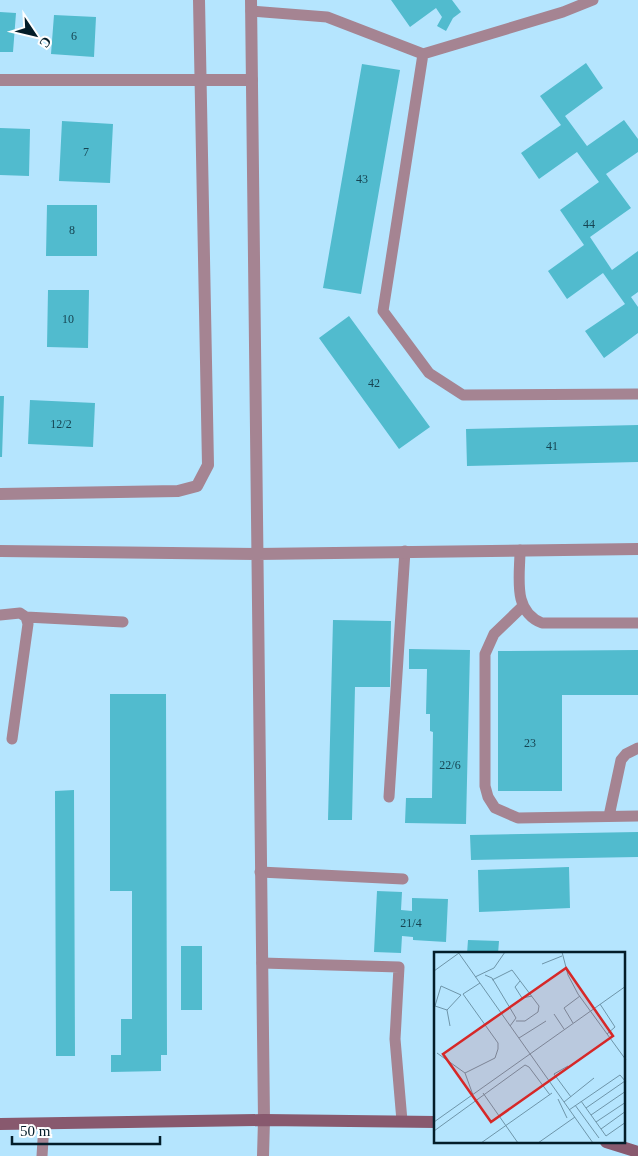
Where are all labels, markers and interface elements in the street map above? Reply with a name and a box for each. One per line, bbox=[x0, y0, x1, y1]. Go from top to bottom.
north arrow bbox=[10, 10, 60, 60]
house number: 6 bbox=[71, 29, 77, 43]
text: С bbox=[36, 34, 54, 51]
house number: 7 bbox=[83, 145, 89, 159]
house number: 43 bbox=[356, 172, 368, 186]
house number: 44 bbox=[583, 217, 595, 231]
house number: 8 bbox=[69, 223, 75, 237]
house number: 10 bbox=[62, 312, 74, 326]
house number: 42 bbox=[368, 376, 380, 390]
house number: 12/2 bbox=[50, 417, 72, 431]
house number: 41 bbox=[546, 439, 558, 453]
house number: 23 bbox=[524, 736, 536, 750]
house number: 22/6 bbox=[439, 758, 461, 772]
house number: 21/4 bbox=[400, 916, 422, 930]
inset map bbox=[434, 952, 626, 1144]
scale bar bbox=[12, 1114, 160, 1146]
text: 50 m bbox=[20, 1123, 51, 1139]

